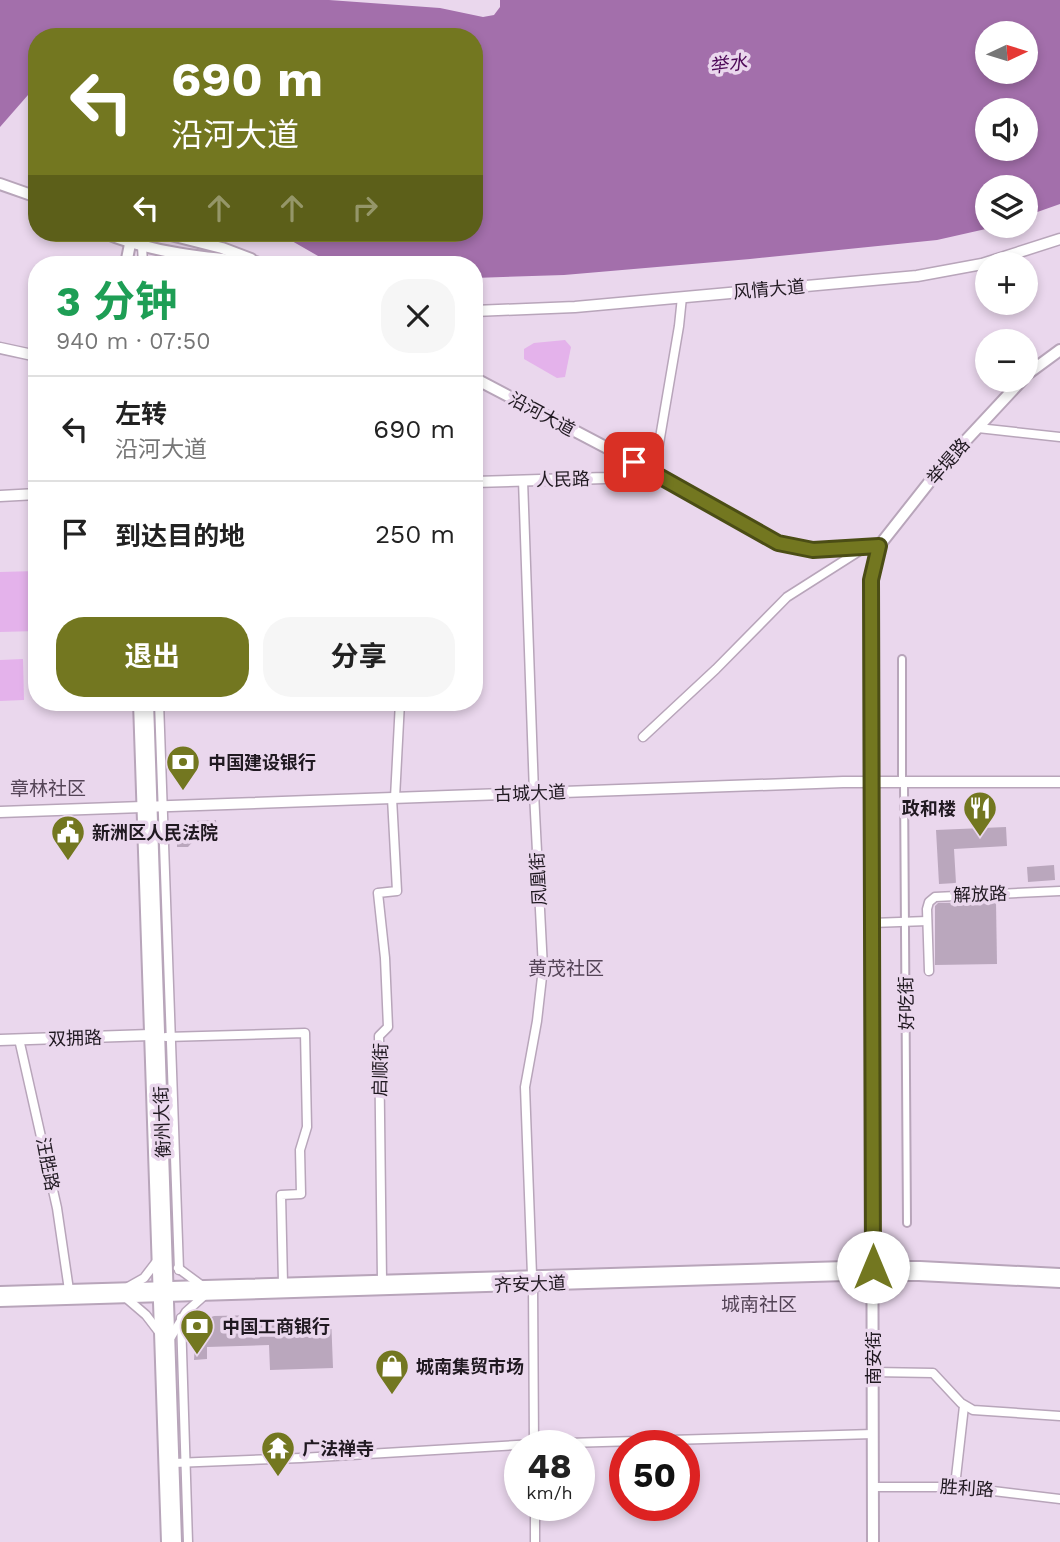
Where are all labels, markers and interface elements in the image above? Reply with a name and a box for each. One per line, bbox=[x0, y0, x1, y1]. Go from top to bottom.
north arrow bbox=[975, 21, 1038, 84]
map controls bbox=[975, 21, 1038, 392]
text: 690 m bbox=[171, 50, 323, 108]
water label: 举水 bbox=[708, 50, 749, 78]
icon: left bbox=[56, 56, 147, 147]
button: sound bbox=[975, 98, 1038, 161]
text: 沿河大道 bbox=[171, 116, 299, 154]
button: layers bbox=[975, 175, 1038, 238]
icon: left bbox=[127, 189, 165, 227]
icon: ahead bbox=[200, 189, 238, 227]
icon: ahead bbox=[273, 189, 311, 227]
icon: right bbox=[346, 189, 384, 227]
button: + bbox=[975, 252, 1038, 315]
street label: 风情大道 bbox=[732, 275, 806, 303]
text: 3 分钟 bbox=[56, 277, 177, 326]
button: close bbox=[381, 279, 455, 353]
text: 940 m · 07:50 bbox=[56, 328, 210, 355]
button: − bbox=[975, 329, 1038, 392]
street label: 沿河大道 bbox=[505, 388, 579, 440]
text: 左转 bbox=[115, 399, 167, 429]
icon: left bbox=[56, 410, 94, 448]
text: 690 m bbox=[373, 414, 455, 444]
pin bbox=[604, 432, 664, 492]
street label: 举堤路 bbox=[922, 434, 974, 488]
text: 沿河大道 bbox=[115, 436, 207, 463]
icon: arrive bbox=[615, 443, 653, 481]
street label: 人民路 bbox=[536, 468, 590, 490]
icon: arrive bbox=[56, 515, 94, 553]
text: 250 m bbox=[375, 519, 455, 549]
text: 到达目的地 bbox=[115, 521, 245, 551]
button: 退出 bbox=[56, 617, 249, 697]
button: 分享 bbox=[263, 617, 455, 697]
bank icon: 中国建设银行 bbox=[164, 743, 202, 792]
place label: 中国建设银行 bbox=[208, 752, 316, 773]
district label: 章林社区 bbox=[10, 777, 86, 800]
street label: 古城大道 bbox=[494, 781, 566, 805]
restaurant icon: 政和楼 bbox=[961, 789, 999, 838]
place label: 政和楼 bbox=[902, 798, 956, 819]
public building icon: 新洲区人民法院 bbox=[49, 813, 87, 862]
place label: 新洲区人民法院 bbox=[92, 822, 218, 843]
street label: 凤凰街 bbox=[526, 851, 550, 907]
street label: 解放路 bbox=[953, 883, 1007, 905]
district label: 黄茂社区 bbox=[528, 957, 604, 980]
street label: 好吃街 bbox=[895, 976, 917, 1030]
street label: 双拥路 bbox=[48, 1027, 102, 1049]
street label: 启顺街 bbox=[369, 1043, 391, 1097]
street label: 衡州大街 bbox=[150, 1086, 174, 1158]
street label: 汪胜路 bbox=[33, 1135, 63, 1193]
position arrow bbox=[836, 1230, 910, 1304]
street label: 齐安大道 bbox=[494, 1272, 566, 1296]
district label: 城南社区 bbox=[721, 1293, 797, 1316]
bank icon: 中国工商银行 bbox=[178, 1307, 216, 1356]
place label: 中国工商银行 bbox=[222, 1316, 330, 1337]
street label: 南安街 bbox=[863, 1331, 884, 1385]
shop icon: 城南集贸市场 bbox=[373, 1347, 411, 1396]
place label: 城南集贸市场 bbox=[416, 1356, 524, 1377]
temple icon: 广法禅寺 bbox=[259, 1429, 297, 1478]
speed limit sign: 50 bbox=[609, 1430, 700, 1521]
place label: 广法禅寺 bbox=[302, 1438, 374, 1459]
text: 48 bbox=[527, 1445, 572, 1487]
street label: 胜利路 bbox=[939, 1476, 995, 1500]
text: km/h bbox=[526, 1482, 573, 1503]

